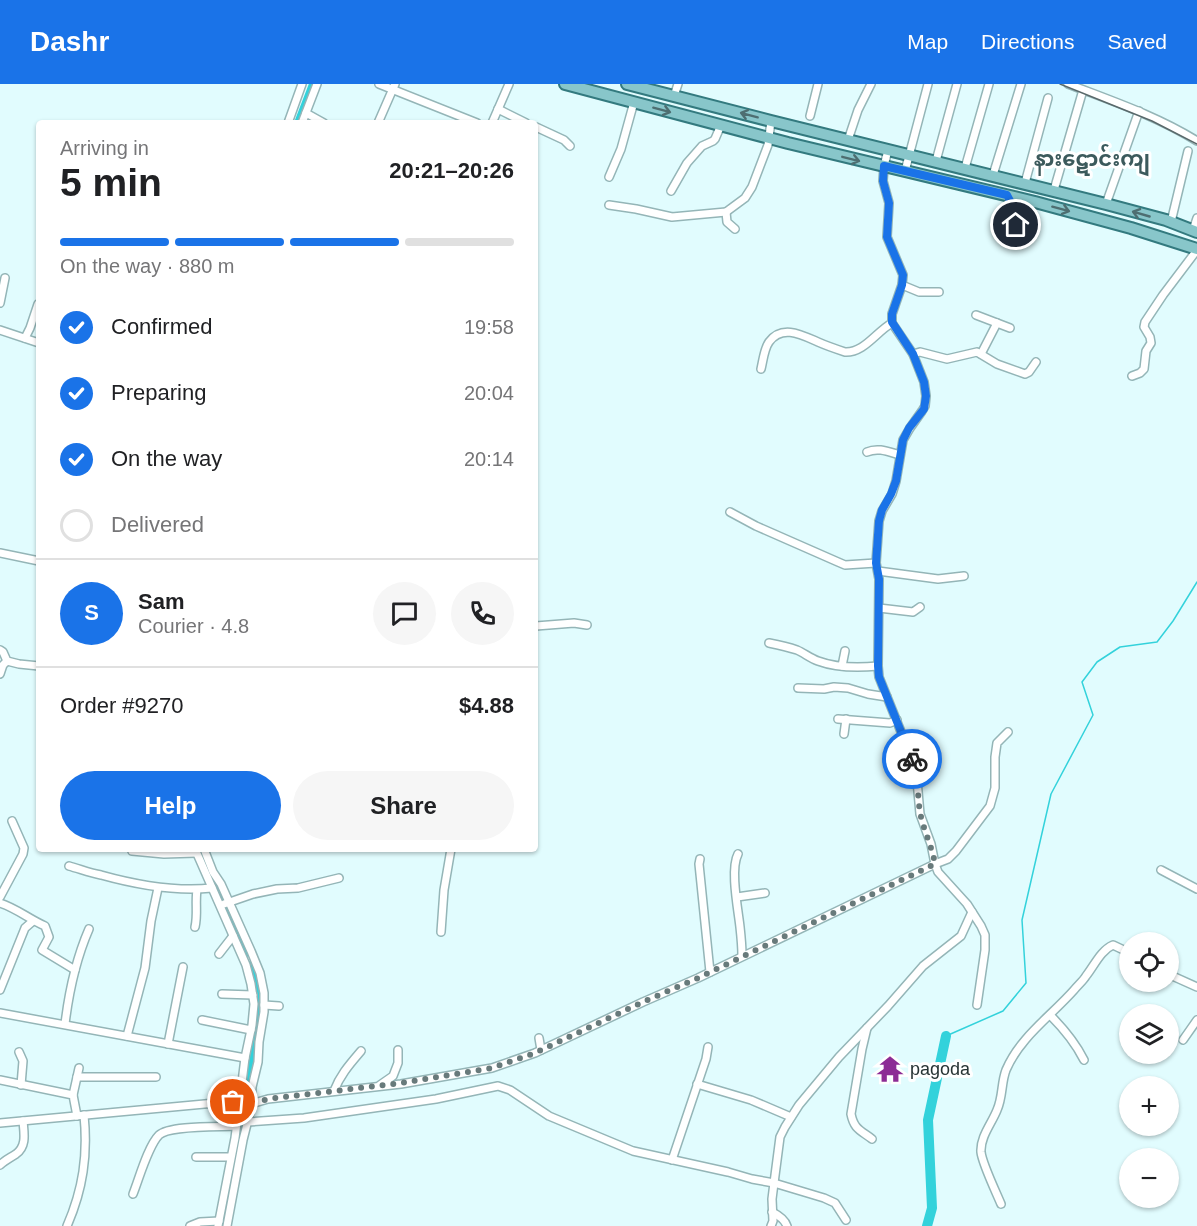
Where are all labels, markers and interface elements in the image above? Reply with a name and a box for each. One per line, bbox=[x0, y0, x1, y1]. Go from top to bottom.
text: Dashr bbox=[30, 26, 109, 57]
text: Map bbox=[907, 30, 948, 53]
text: Directions bbox=[981, 30, 1074, 53]
text: Saved bbox=[1107, 30, 1167, 53]
one-way arrow bbox=[653, 104, 672, 116]
one-way arrow bbox=[740, 109, 759, 121]
text: Arriving in bbox=[60, 137, 149, 159]
district label: နားဋောင်းကျ bbox=[1034, 143, 1150, 177]
one-way arrow bbox=[841, 153, 860, 165]
text: 20:21–20:26 bbox=[389, 158, 514, 183]
text: 5 min bbox=[60, 161, 162, 204]
pin bbox=[990, 199, 1041, 250]
one-way arrow bbox=[1051, 203, 1070, 215]
one-way arrow bbox=[1132, 207, 1151, 219]
icon: home bbox=[999, 208, 1032, 241]
text: On the way · 880 m bbox=[60, 255, 235, 277]
icon: check bbox=[60, 311, 93, 344]
text: Confirmed bbox=[111, 314, 212, 339]
text: 19:58 bbox=[464, 316, 514, 338]
icon: check bbox=[60, 377, 93, 410]
text: Preparing bbox=[111, 380, 206, 405]
text: 20:04 bbox=[464, 382, 514, 404]
icon: check bbox=[60, 443, 93, 476]
text: On the way bbox=[111, 446, 222, 471]
text: 20:14 bbox=[464, 448, 514, 470]
text: Delivered bbox=[111, 512, 204, 537]
button: chat bbox=[373, 582, 436, 645]
button: phone bbox=[451, 582, 514, 645]
text: Sam bbox=[138, 589, 184, 614]
text: S bbox=[84, 600, 99, 625]
text: Courier · 4.8 bbox=[138, 615, 249, 637]
text: Order #9270 bbox=[60, 693, 184, 718]
text: $4.88 bbox=[459, 693, 514, 718]
courier bbox=[882, 729, 942, 789]
icon: bike bbox=[896, 743, 929, 776]
button: Help bbox=[60, 771, 281, 840]
button: Share bbox=[293, 771, 514, 840]
map controls bbox=[1119, 932, 1179, 1208]
button: locate bbox=[1119, 932, 1179, 992]
button: layers bbox=[1119, 1004, 1179, 1064]
temple icon: pagoda bbox=[875, 1054, 905, 1084]
place label: pagoda bbox=[910, 1059, 971, 1079]
pin bbox=[207, 1076, 258, 1127]
button: + bbox=[1119, 1076, 1179, 1136]
icon: bag bbox=[216, 1085, 249, 1118]
button: − bbox=[1119, 1148, 1179, 1208]

